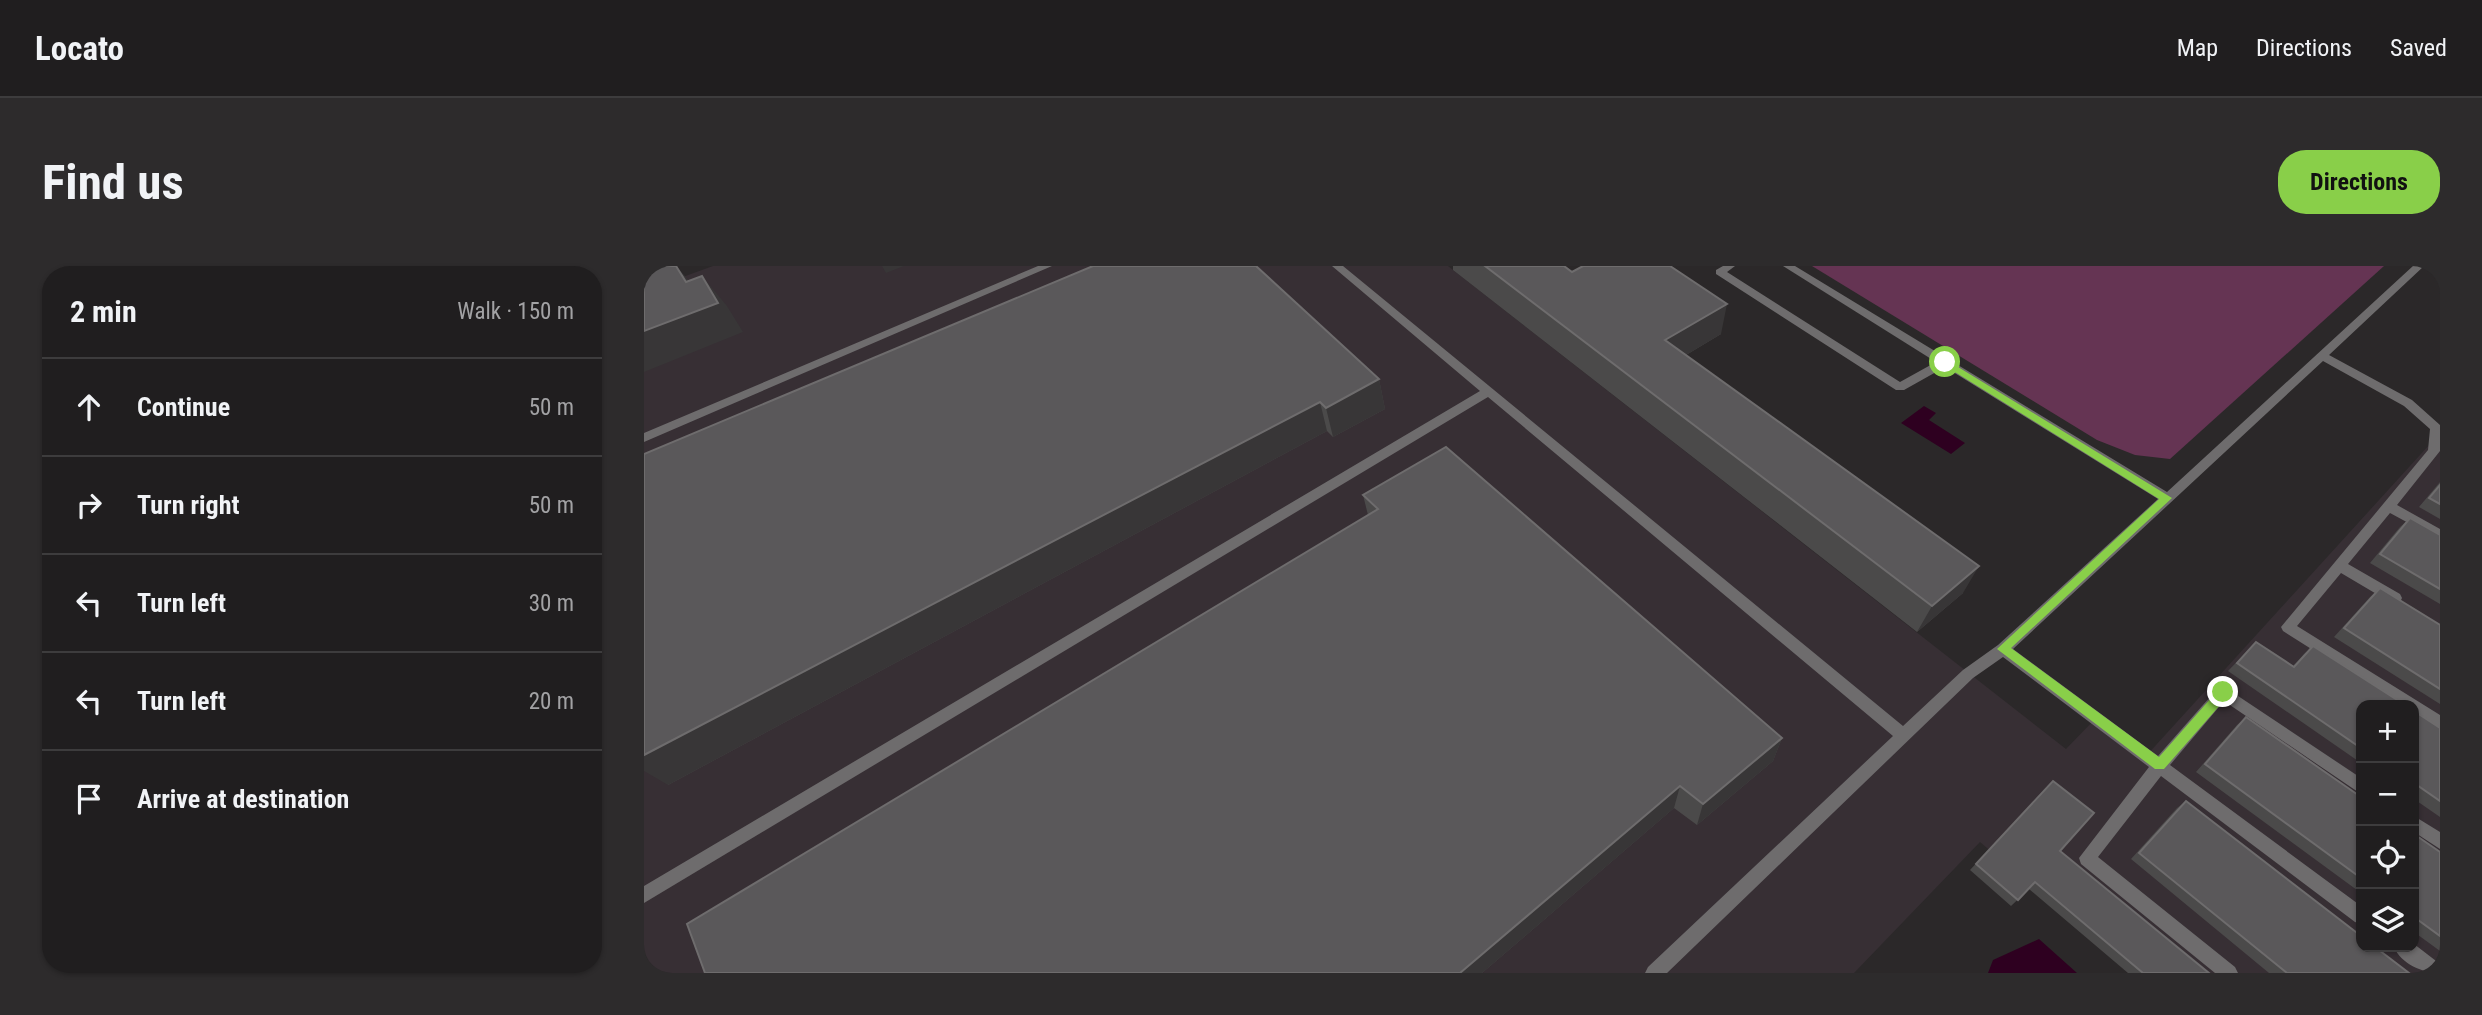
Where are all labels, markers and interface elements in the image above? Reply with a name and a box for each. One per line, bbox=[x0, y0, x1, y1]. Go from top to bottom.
text: Locato bbox=[35, 29, 124, 68]
text: Map bbox=[2177, 34, 2218, 62]
text: Directions bbox=[2256, 34, 2352, 62]
text: Saved bbox=[2390, 34, 2447, 62]
button: Directions bbox=[2278, 150, 2440, 214]
text: Find us bbox=[42, 154, 184, 211]
text: 2 min bbox=[70, 294, 137, 329]
text: Walk · 150 m bbox=[457, 298, 574, 325]
route start bbox=[1929, 346, 1960, 377]
icon: ahead bbox=[70, 388, 108, 426]
text: Continue bbox=[137, 392, 230, 422]
text: 50 m bbox=[529, 394, 574, 421]
icon: right bbox=[70, 486, 108, 524]
text: Turn right bbox=[137, 490, 239, 520]
text: 50 m bbox=[529, 492, 574, 519]
icon: left bbox=[70, 584, 108, 622]
text: Turn left bbox=[137, 588, 226, 618]
text: 30 m bbox=[529, 590, 574, 617]
route end bbox=[2207, 676, 2238, 707]
icon: left bbox=[70, 682, 108, 720]
text: Turn left bbox=[137, 686, 226, 716]
text: 20 m bbox=[529, 688, 574, 715]
map controls bbox=[2356, 700, 2419, 952]
button: + bbox=[2356, 700, 2419, 763]
button: − bbox=[2356, 763, 2419, 826]
icon: arrive bbox=[70, 780, 108, 818]
text: Arrive at destination bbox=[137, 784, 349, 814]
button: locate bbox=[2356, 826, 2419, 889]
button: layers bbox=[2356, 889, 2419, 952]

